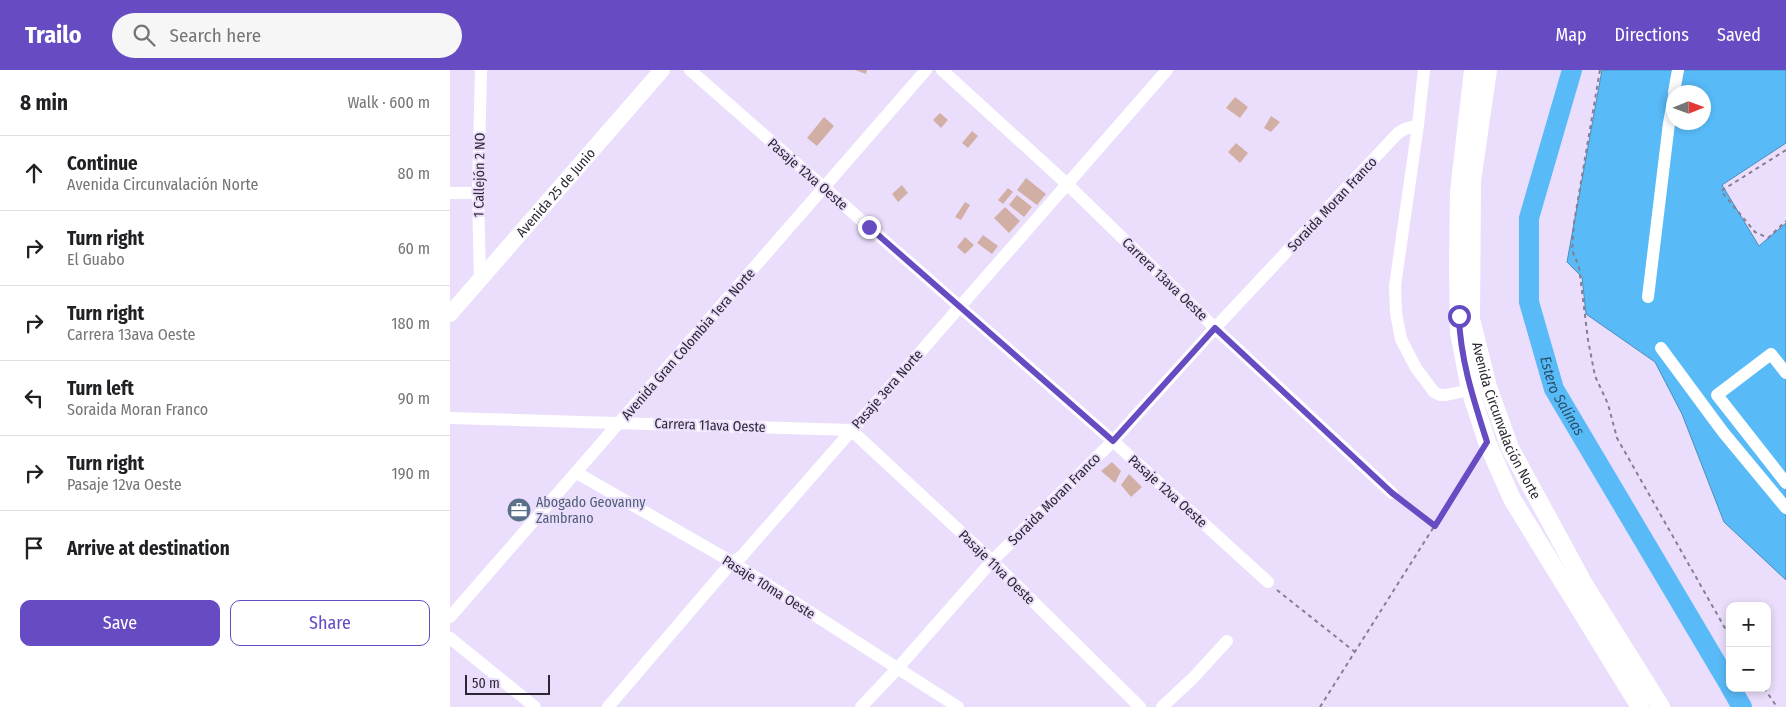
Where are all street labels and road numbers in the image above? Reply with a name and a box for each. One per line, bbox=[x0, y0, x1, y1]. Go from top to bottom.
street label: 1 Callejón 2 NO bbox=[470, 132, 489, 218]
street label: Pasaje 12va Oeste bbox=[764, 135, 851, 214]
street label: Avenida 25 de Junio bbox=[513, 145, 599, 241]
street label: Soraida Moran Franco bbox=[1284, 153, 1381, 255]
street label: Carrera 13ava Oeste bbox=[1118, 234, 1211, 325]
street label: Avenida Gran Colombia 1era Norte bbox=[618, 265, 759, 424]
street label: Avenida Circunvalación Norte bbox=[1468, 340, 1544, 502]
street label: Pasaje 3era Norte bbox=[848, 346, 927, 432]
street label: Carrera 11ava Oeste bbox=[654, 415, 766, 436]
street label: Soraida Moran Franco bbox=[1005, 450, 1104, 549]
street label: Pasaje 12va Oeste bbox=[1125, 451, 1211, 531]
street label: Pasaje 11va Oeste bbox=[955, 527, 1038, 608]
street label: Pasaje 10ma Oeste bbox=[719, 552, 818, 623]

